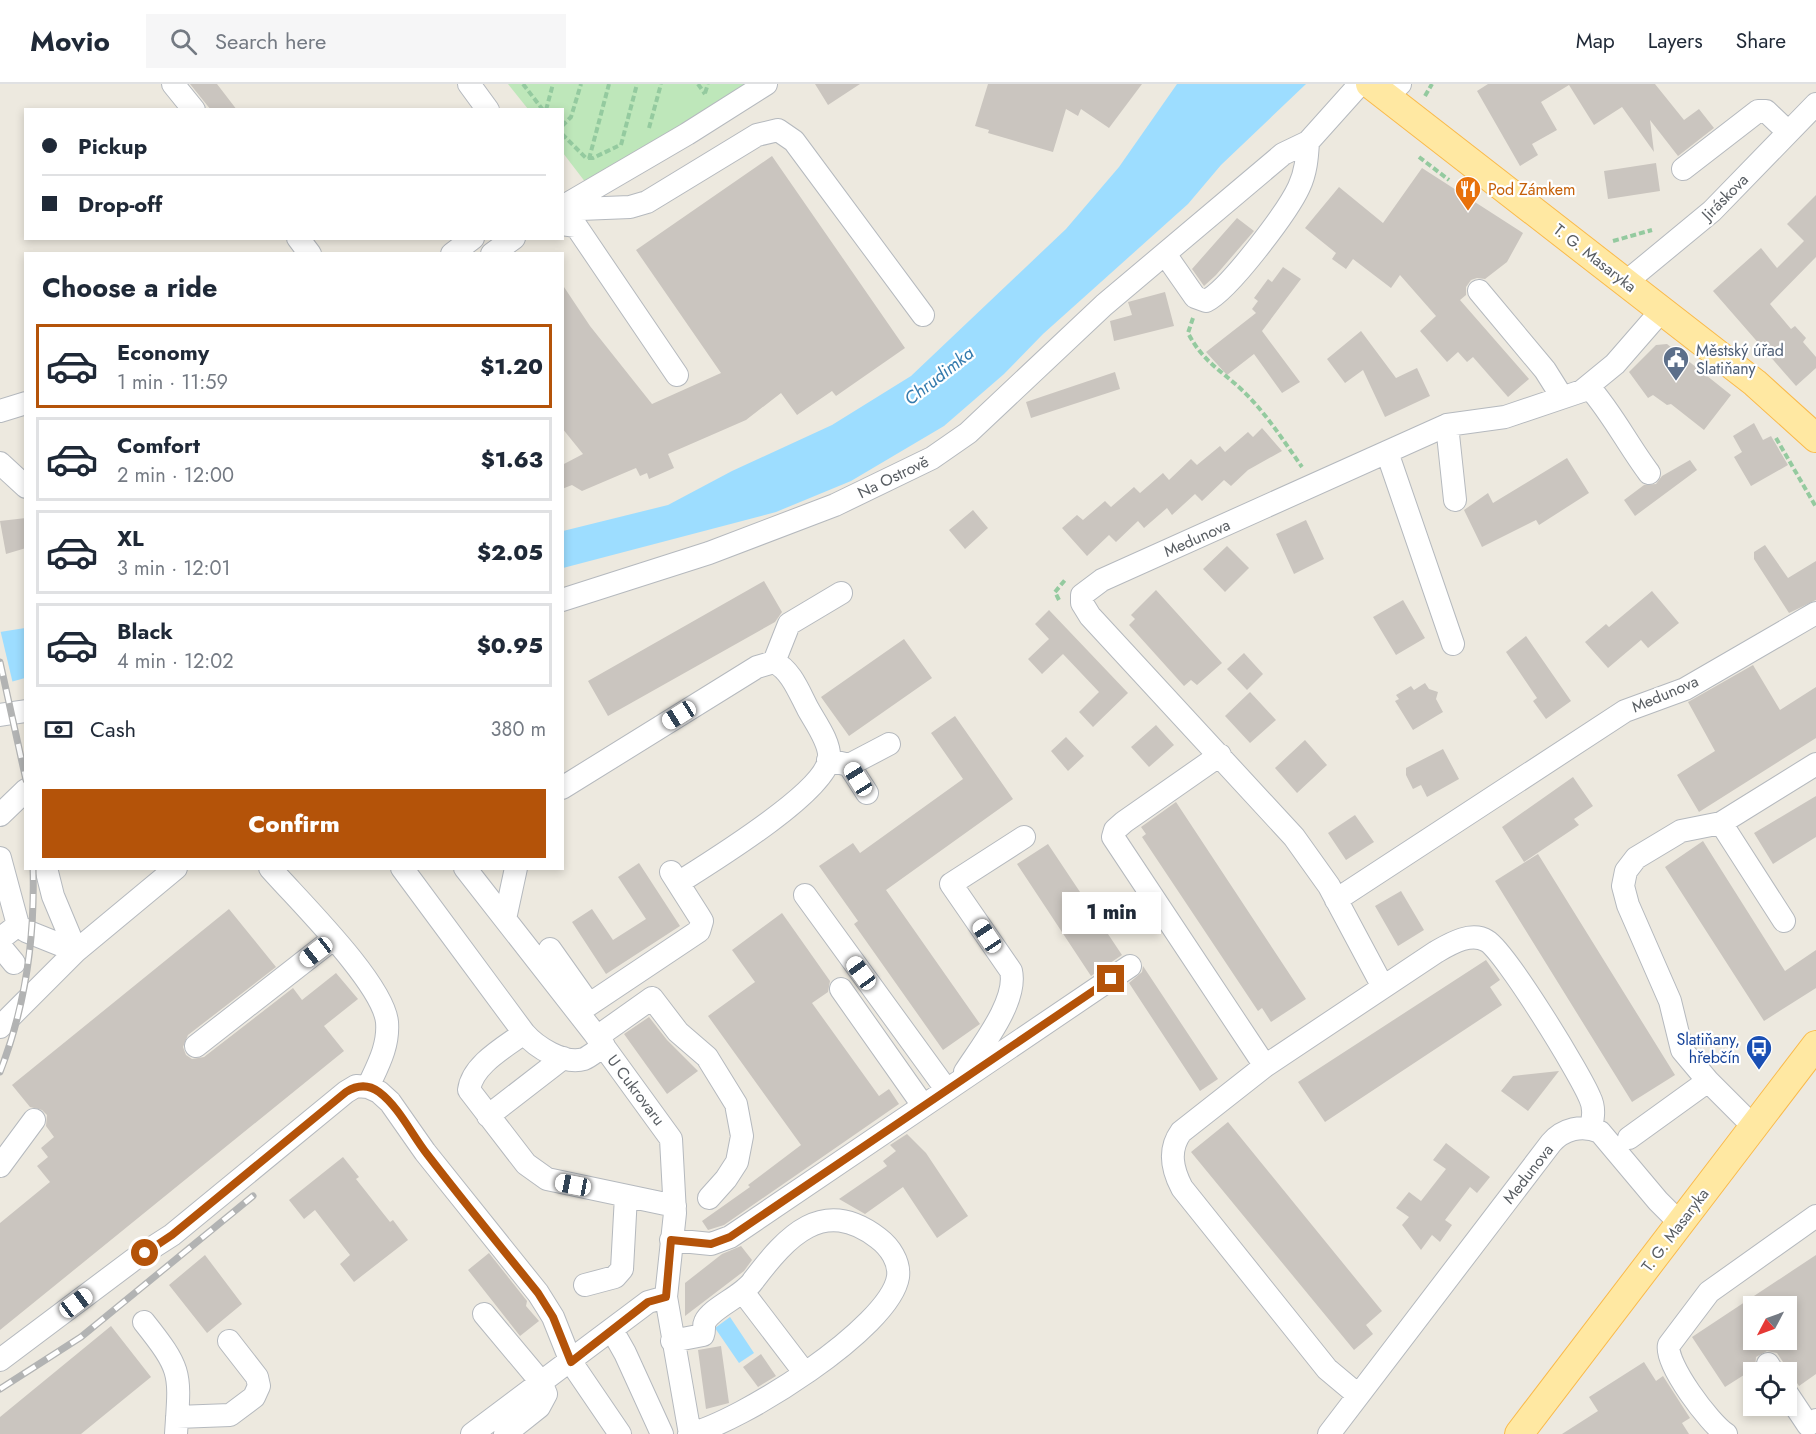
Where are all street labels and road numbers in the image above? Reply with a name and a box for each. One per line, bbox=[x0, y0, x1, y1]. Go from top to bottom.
street label: Jiráskova bbox=[1695, 168, 1754, 227]
street label: T. G. Masaryka bbox=[1549, 218, 1641, 298]
street label: Na Ostrově bbox=[854, 450, 932, 504]
street label: Medunova bbox=[1160, 513, 1234, 563]
street label: Medunova bbox=[1628, 670, 1702, 718]
street label: U Cukrovaru bbox=[602, 1050, 670, 1130]
street label: Medunova bbox=[1497, 1139, 1559, 1209]
street label: T. G. Masaryka bbox=[1636, 1183, 1714, 1277]

